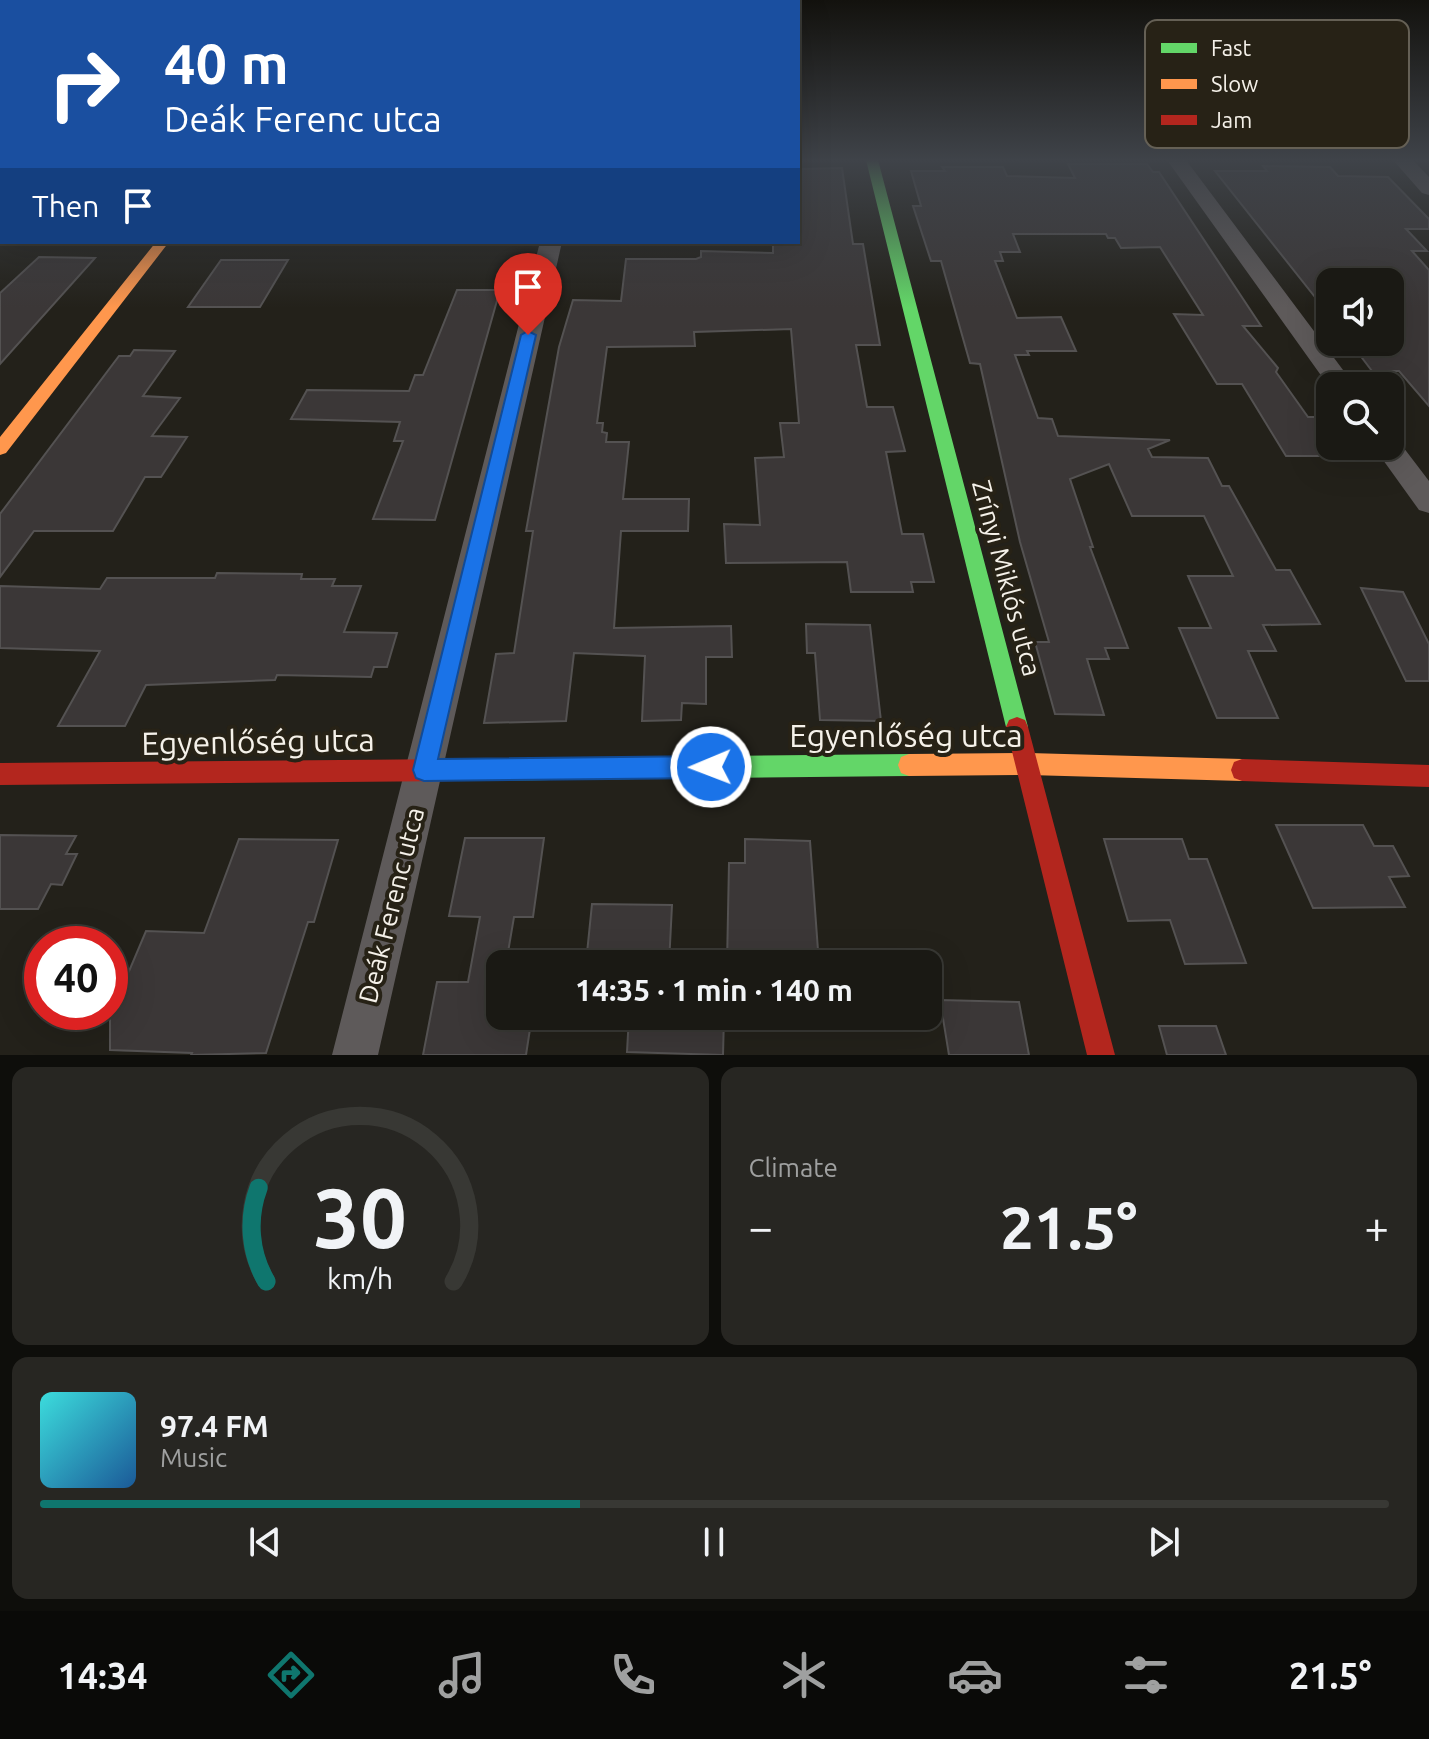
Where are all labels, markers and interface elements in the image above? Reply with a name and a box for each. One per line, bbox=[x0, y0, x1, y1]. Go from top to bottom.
legend bbox=[1145, 20, 1409, 148]
icon: right bbox=[32, 32, 136, 136]
text: 40 m bbox=[164, 32, 289, 95]
text: Fast bbox=[1211, 35, 1252, 60]
text: Slow bbox=[1211, 71, 1258, 96]
text: Deák Ferenc utca bbox=[164, 98, 442, 139]
text: Jam bbox=[1211, 107, 1252, 132]
icon: arrive bbox=[116, 184, 160, 228]
text: Then bbox=[32, 189, 100, 223]
pin bbox=[494, 253, 562, 335]
icon: arrive bbox=[506, 265, 550, 309]
map controls bbox=[1316, 268, 1404, 460]
button: sound bbox=[1316, 268, 1404, 356]
button: search bbox=[1316, 372, 1404, 460]
street label: Zrínyi Miklós utca bbox=[967, 477, 1047, 679]
street label: Egyenlőség utca bbox=[789, 717, 1023, 753]
street label: Egyenlőség utca bbox=[141, 721, 375, 761]
position arrow bbox=[669, 725, 753, 809]
street label: Deák Ferenc utca bbox=[353, 804, 429, 1006]
speed limit sign: 40 bbox=[24, 926, 128, 1030]
text: 14:35 · 1 min · 140 m bbox=[575, 973, 853, 1007]
text: Climate bbox=[749, 1153, 838, 1182]
text: 30 bbox=[313, 1170, 407, 1264]
text: 21.5° bbox=[1000, 1193, 1137, 1260]
text: − bbox=[749, 1202, 773, 1251]
text: + bbox=[1364, 1202, 1389, 1251]
text: km/h bbox=[327, 1262, 393, 1294]
text: 97.4 FM bbox=[160, 1409, 269, 1443]
text: Music bbox=[160, 1443, 227, 1472]
icon: previous bbox=[243, 1520, 287, 1564]
icon: pause bbox=[692, 1520, 736, 1564]
icon: next bbox=[1142, 1520, 1186, 1564]
icon: directions bbox=[263, 1647, 319, 1703]
icon: music bbox=[434, 1647, 490, 1703]
icon: phone bbox=[605, 1647, 661, 1703]
icon: climate bbox=[776, 1647, 832, 1703]
icon: car bbox=[947, 1647, 1003, 1703]
icon: filters bbox=[1118, 1647, 1174, 1703]
text: 14:34 bbox=[58, 1655, 148, 1696]
text: 21.5° bbox=[1289, 1655, 1371, 1696]

